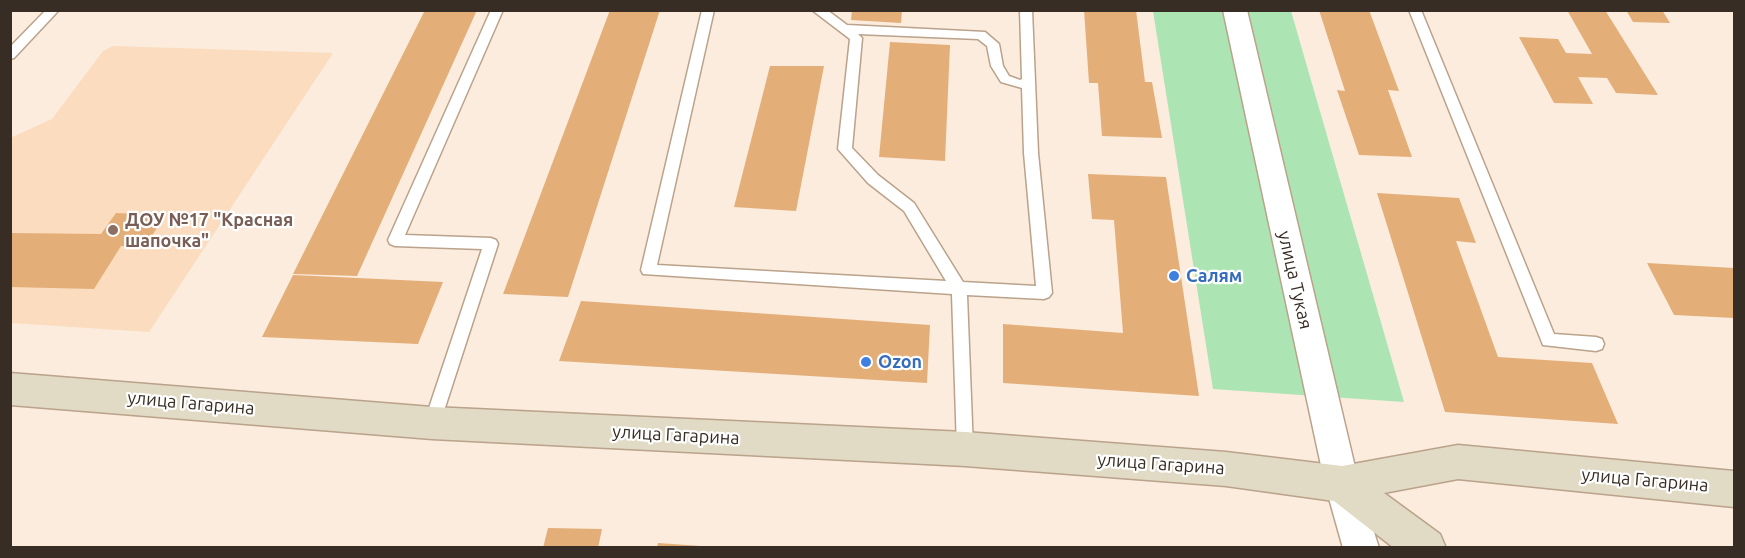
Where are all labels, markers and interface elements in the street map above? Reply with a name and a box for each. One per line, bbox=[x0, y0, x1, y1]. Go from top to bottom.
place label: ДОУ №17 "Красная шапочка" bbox=[125, 209, 293, 252]
marker: ДОУ №17 "Красная шапочка" bbox=[106, 223, 120, 237]
street label: улица Тукая bbox=[1273, 229, 1317, 331]
place label: Салям bbox=[1186, 265, 1242, 287]
marker: Салям bbox=[1167, 269, 1181, 283]
place label: Ozon bbox=[878, 351, 922, 373]
marker: Ozon bbox=[859, 355, 873, 369]
street label: улица Гагарина bbox=[127, 387, 255, 419]
street label: улица Гагарина bbox=[612, 421, 740, 449]
street label: улица Гагарина bbox=[1097, 449, 1225, 479]
street label: улица Гагарина bbox=[1581, 464, 1709, 496]

